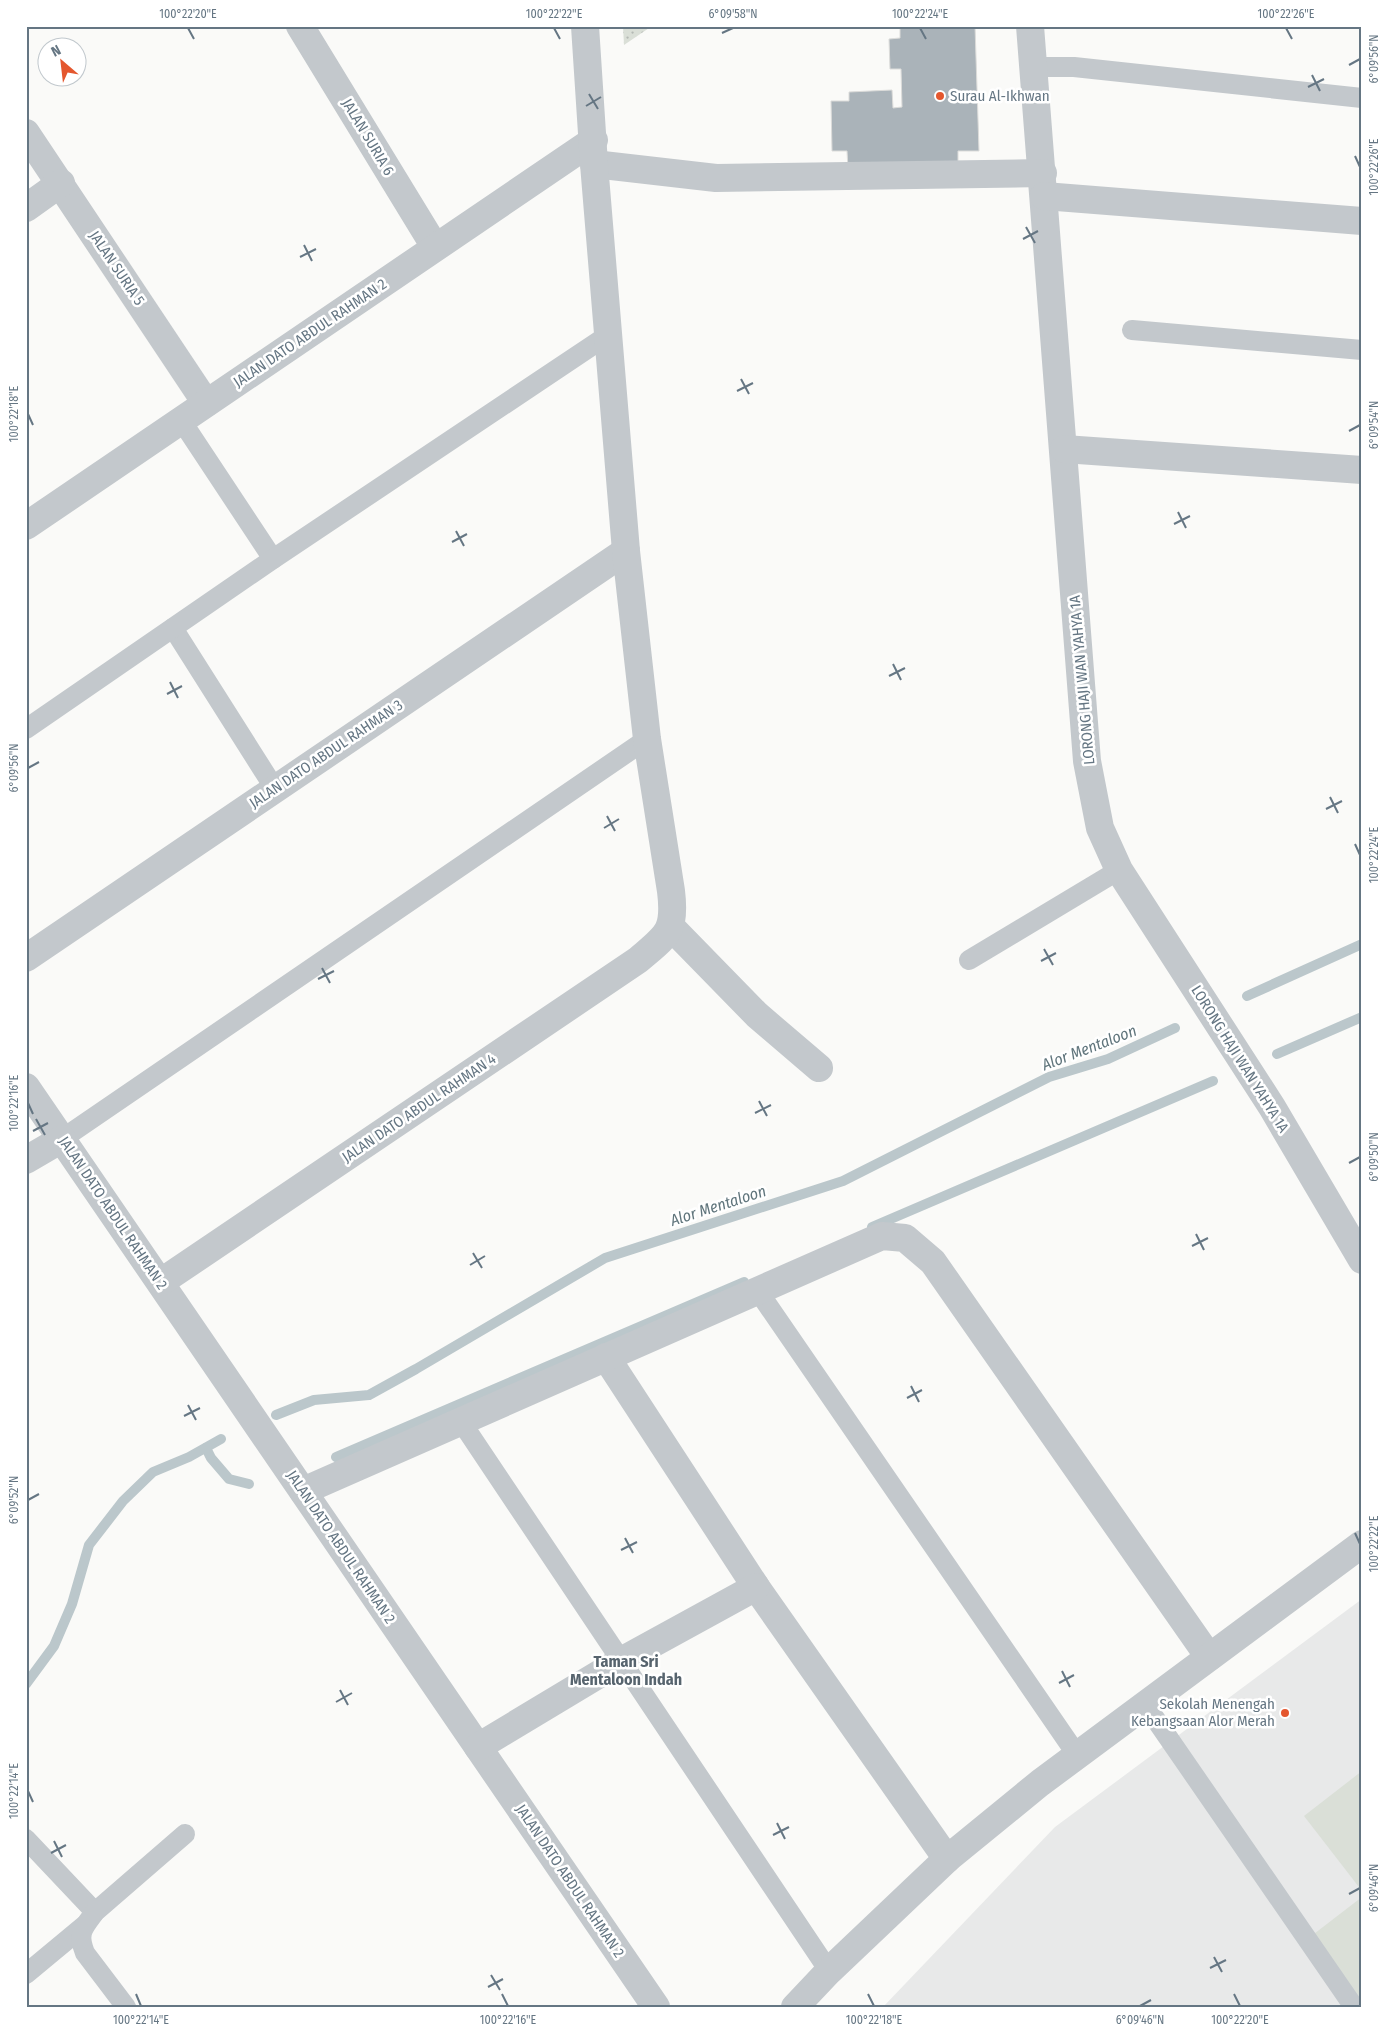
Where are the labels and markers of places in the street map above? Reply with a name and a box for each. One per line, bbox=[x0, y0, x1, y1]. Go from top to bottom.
place label: Surau Al-Ikhwan bbox=[950, 87, 1050, 105]
marker: Surau Al-Ikhwan bbox=[934, 90, 946, 102]
place label: Sekolah Menengah Kebangsaan Alor Merah bbox=[1131, 1695, 1275, 1730]
marker: Sekolah Menengah Kebangsaan Alor Merah bbox=[1279, 1707, 1291, 1719]

